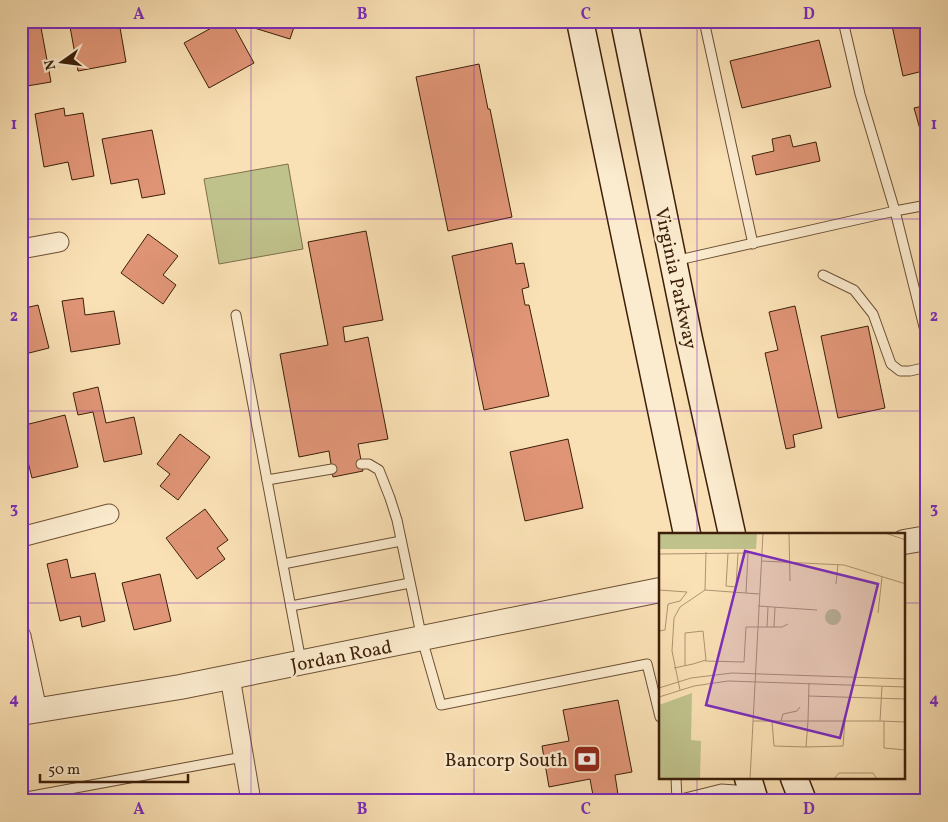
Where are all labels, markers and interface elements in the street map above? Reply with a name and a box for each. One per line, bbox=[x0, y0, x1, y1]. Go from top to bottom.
text: A bbox=[133, 4, 145, 26]
text: B bbox=[357, 4, 368, 26]
text: C bbox=[581, 4, 591, 26]
text: D bbox=[803, 4, 815, 26]
north arrow bbox=[38, 38, 88, 88]
text: N bbox=[40, 58, 61, 72]
text: 1 bbox=[11, 114, 17, 136]
text: 1 bbox=[931, 114, 937, 136]
street label: Virginia Parkway bbox=[647, 205, 703, 352]
text: 2 bbox=[10, 306, 18, 328]
text: 2 bbox=[930, 306, 938, 328]
text: 3 bbox=[10, 498, 18, 520]
text: 3 bbox=[930, 498, 938, 520]
inset map bbox=[659, 533, 906, 780]
street label: Jordan Road bbox=[289, 634, 394, 680]
text: 4 bbox=[9, 689, 19, 711]
text: 4 bbox=[929, 689, 939, 711]
bank icon: Bancorp South bbox=[572, 744, 602, 774]
place label: Bancorp South bbox=[445, 748, 568, 774]
scale bar bbox=[40, 752, 188, 784]
text: 50 m bbox=[48, 760, 80, 781]
text: A bbox=[133, 799, 145, 821]
text: B bbox=[357, 799, 368, 821]
text: C bbox=[581, 799, 591, 821]
text: D bbox=[803, 799, 815, 821]

